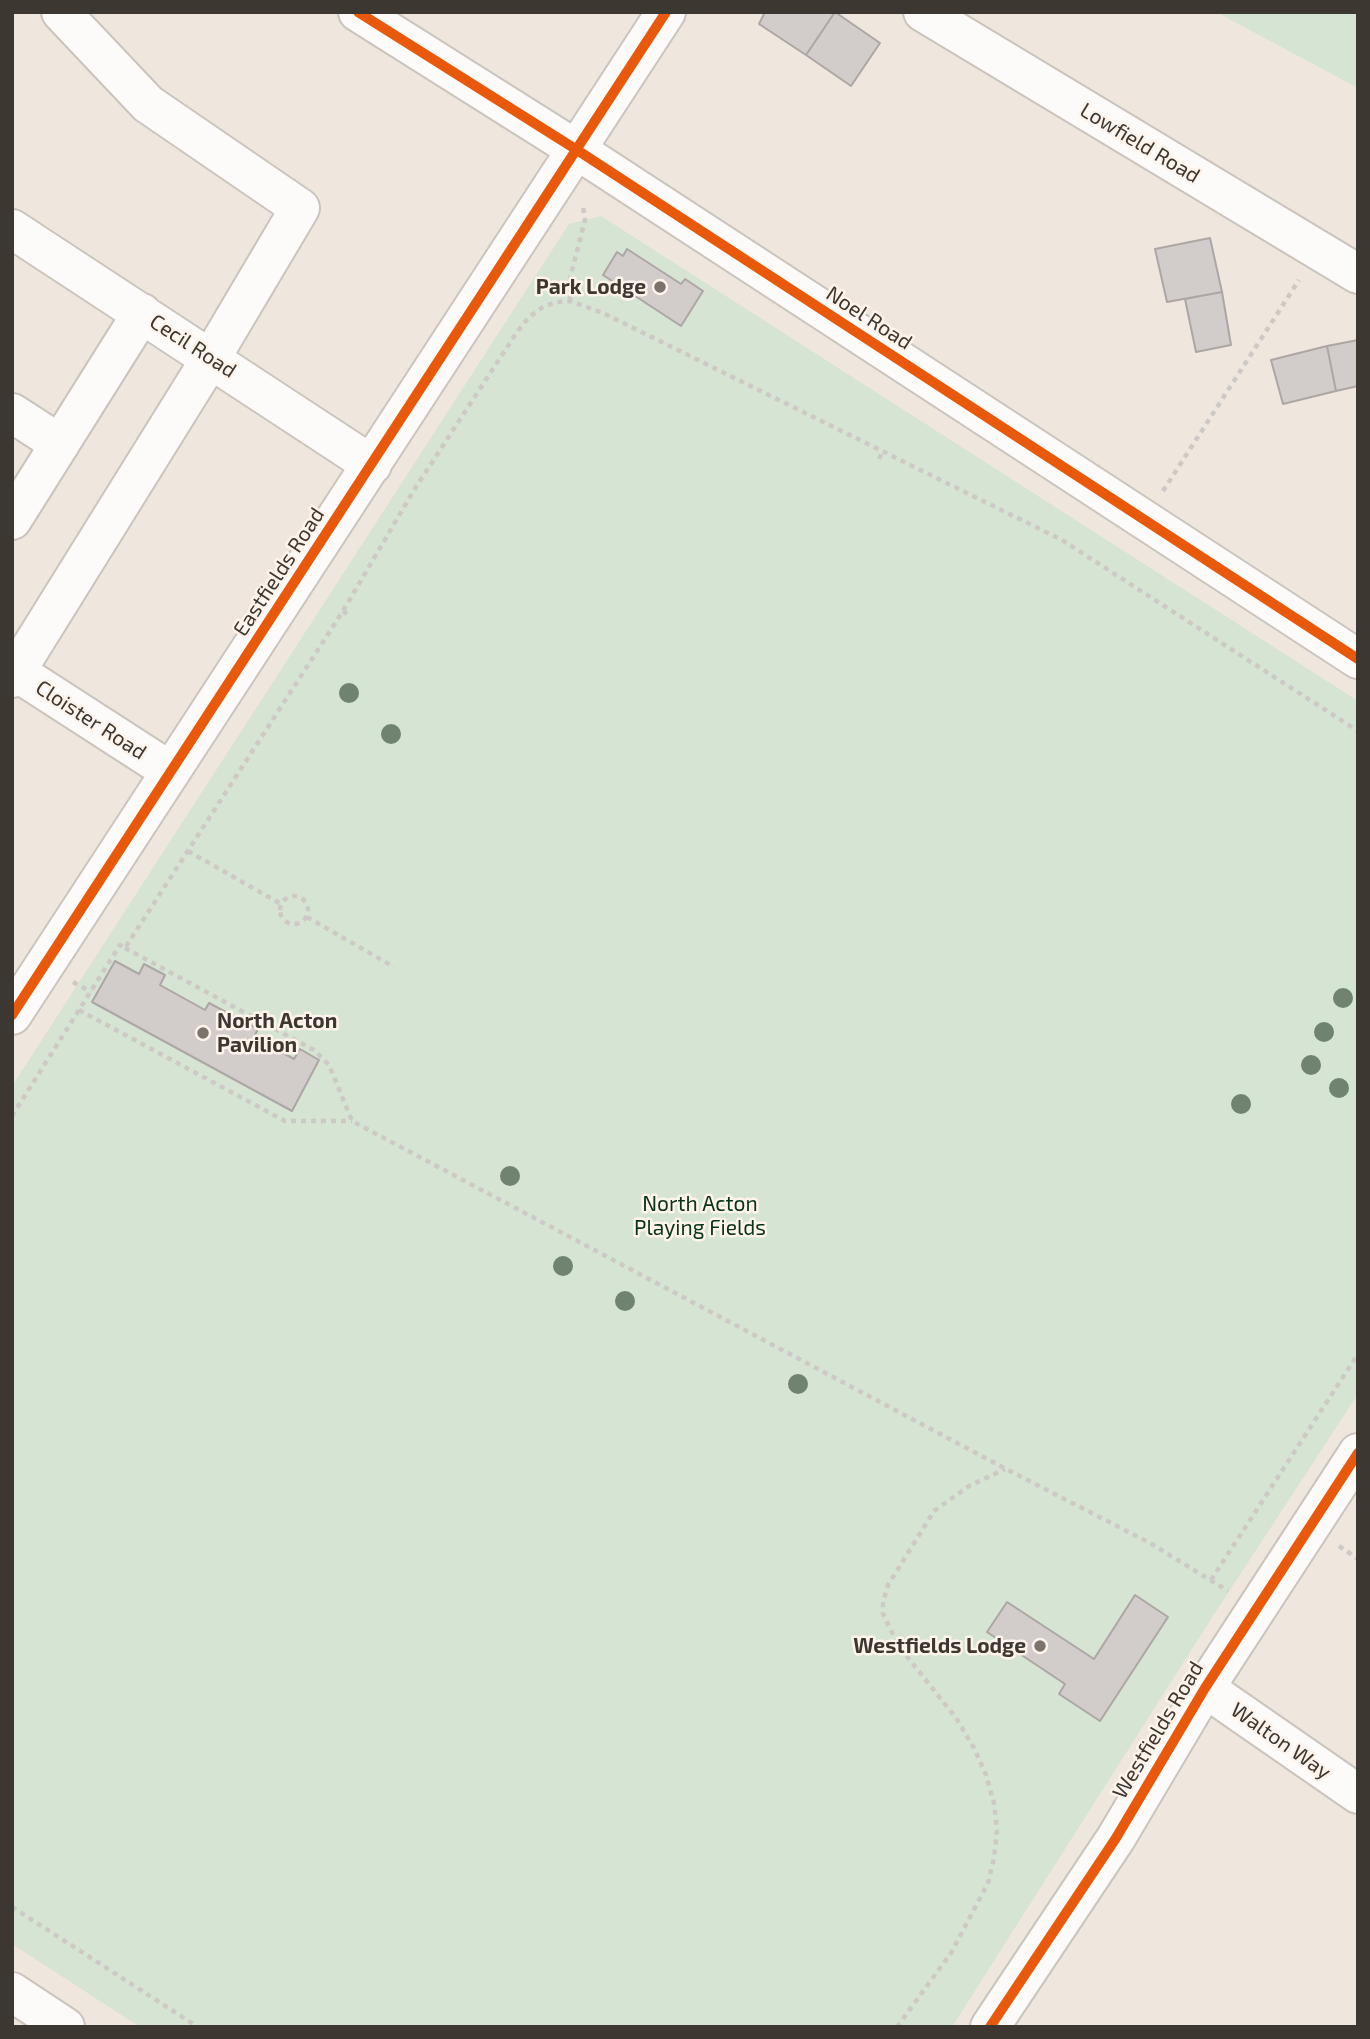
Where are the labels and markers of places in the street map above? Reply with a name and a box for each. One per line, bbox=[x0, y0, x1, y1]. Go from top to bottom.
place label: Park Lodge bbox=[536, 274, 646, 300]
marker: Park Lodge bbox=[652, 279, 668, 295]
place label: North Acton Pavilion bbox=[217, 1008, 337, 1058]
marker: North Acton Pavilion bbox=[195, 1025, 211, 1041]
place label: Westfields Lodge bbox=[853, 1633, 1026, 1659]
marker: Westfields Lodge bbox=[1032, 1638, 1048, 1654]

